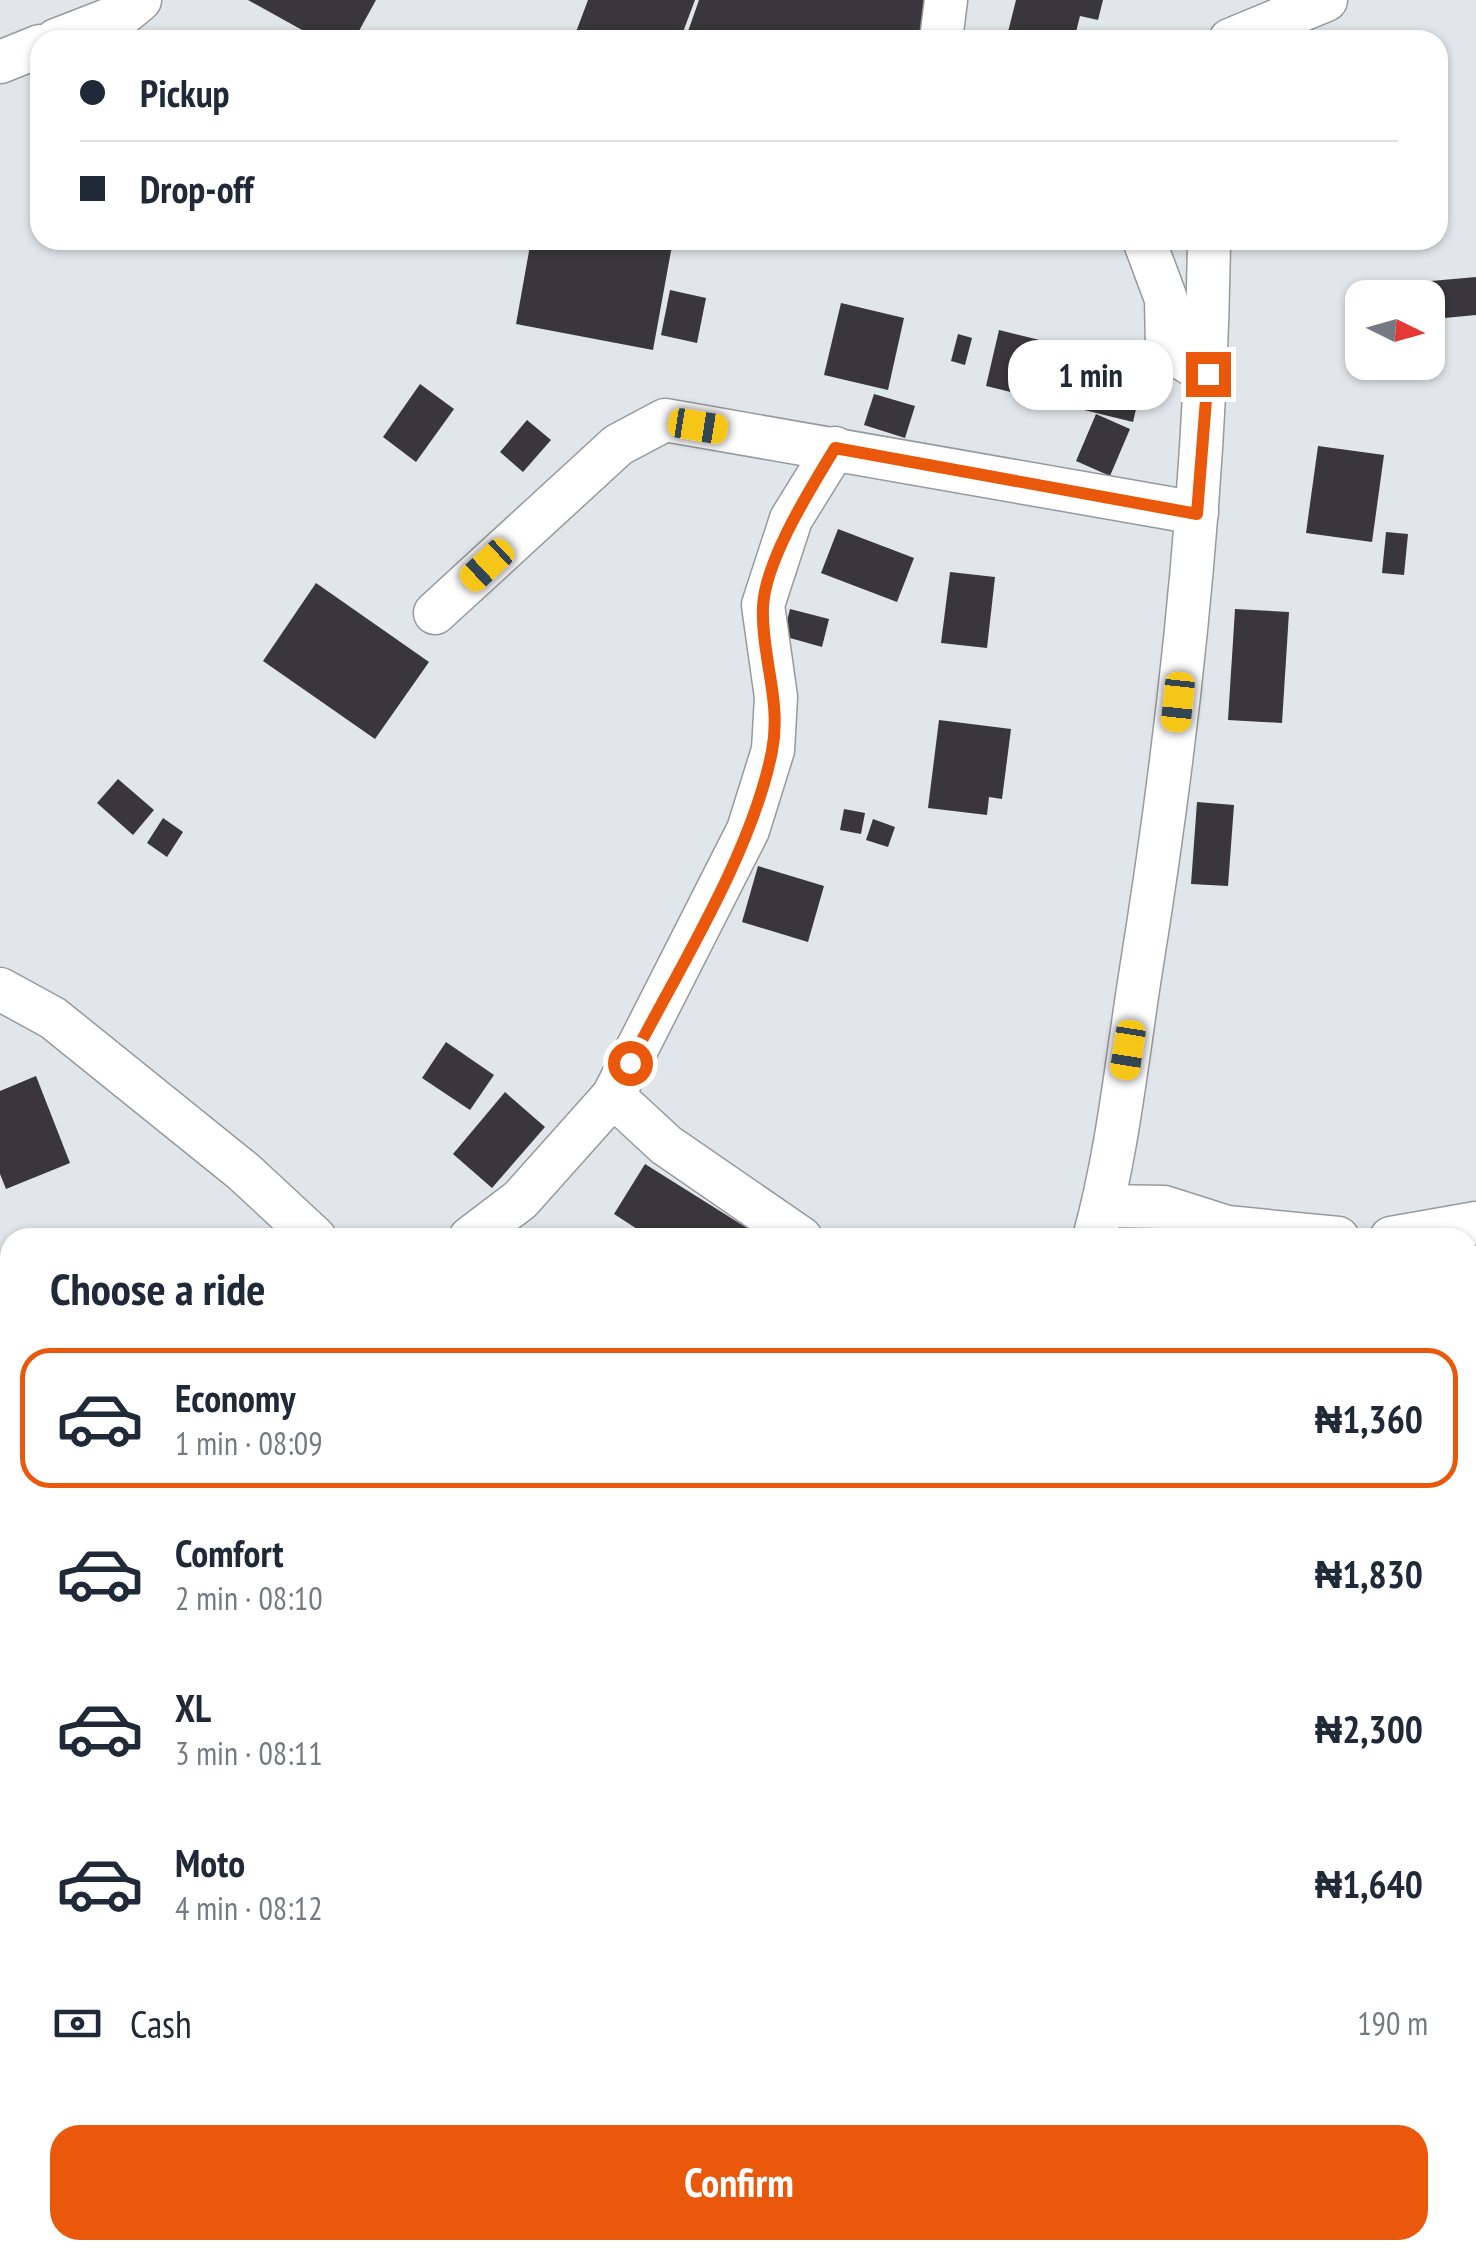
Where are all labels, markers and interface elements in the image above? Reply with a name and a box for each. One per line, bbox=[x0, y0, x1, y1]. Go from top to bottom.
text: Pickup bbox=[140, 68, 230, 117]
text: Drop-off bbox=[140, 164, 254, 213]
north arrow bbox=[1345, 280, 1445, 380]
map controls bbox=[1345, 280, 1445, 380]
callout: 1 min bbox=[1008, 339, 1173, 409]
route end bbox=[1186, 352, 1231, 397]
text: 1 min bbox=[1058, 354, 1123, 396]
car bbox=[666, 406, 730, 446]
car bbox=[455, 534, 519, 596]
car bbox=[1160, 671, 1196, 733]
car bbox=[1108, 1018, 1148, 1082]
route start bbox=[608, 1041, 653, 1086]
text: Choose a ride bbox=[50, 1259, 265, 1317]
icon: car bbox=[55, 1373, 145, 1463]
text: Economy bbox=[175, 1373, 295, 1422]
text: ₦1,360 bbox=[1315, 1394, 1423, 1443]
text: 1 min · 08:09 bbox=[175, 1422, 323, 1464]
icon: car bbox=[55, 1528, 145, 1618]
text: Comfort bbox=[175, 1528, 284, 1577]
text: ₦1,830 bbox=[1315, 1549, 1423, 1598]
text: 2 min · 08:10 bbox=[175, 1577, 323, 1619]
icon: car bbox=[55, 1683, 145, 1773]
text: XL bbox=[175, 1683, 211, 1732]
text: ₦2,300 bbox=[1315, 1704, 1423, 1753]
text: 3 min · 08:11 bbox=[175, 1732, 323, 1774]
icon: car bbox=[55, 1838, 145, 1928]
text: Moto bbox=[175, 1838, 245, 1887]
text: ₦1,640 bbox=[1315, 1859, 1423, 1908]
text: 4 min · 08:12 bbox=[175, 1887, 323, 1929]
icon: cash bbox=[50, 1996, 105, 2051]
text: Cash bbox=[130, 1999, 192, 2048]
text: 190 m bbox=[1357, 2002, 1428, 2044]
button: Confirm bbox=[50, 2125, 1428, 2240]

